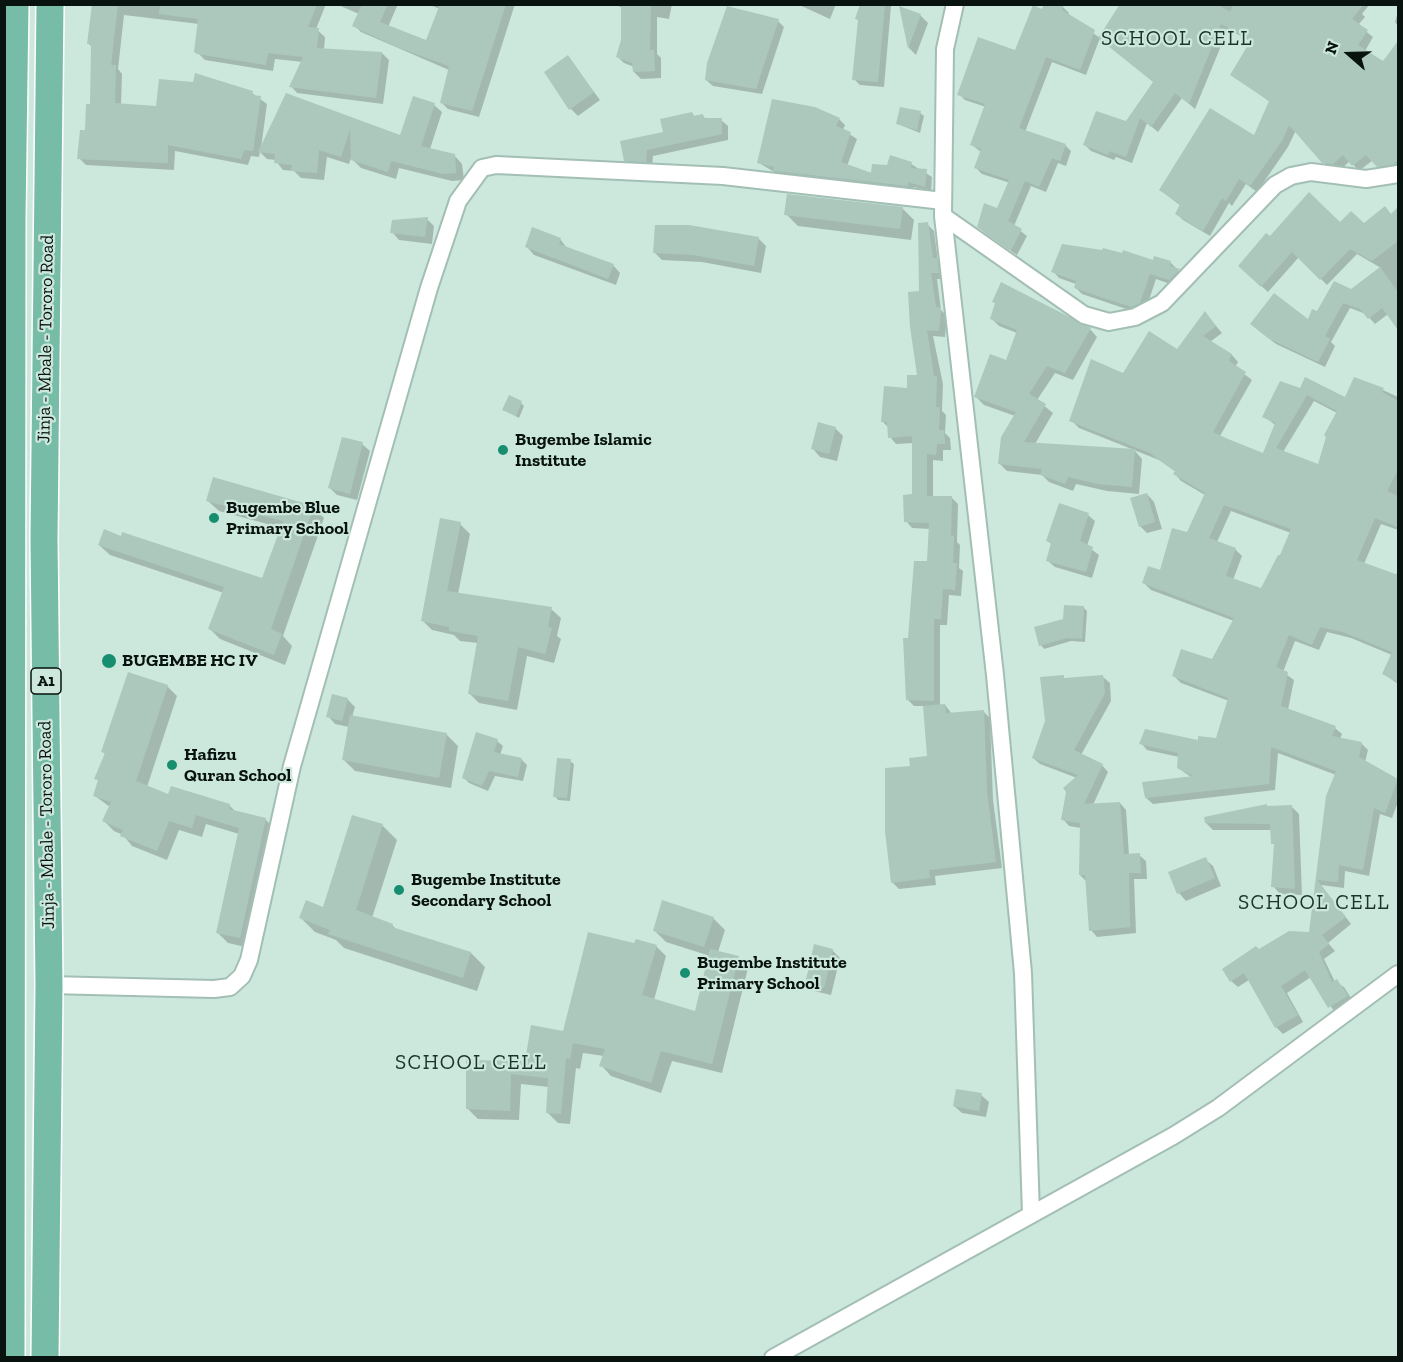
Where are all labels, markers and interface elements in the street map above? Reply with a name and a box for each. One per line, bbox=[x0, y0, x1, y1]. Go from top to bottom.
north arrow bbox=[1319, 24, 1379, 84]
district label: SCHOOL CELL bbox=[1101, 26, 1253, 52]
text: N bbox=[1321, 39, 1343, 57]
street label: Jinja - Mbale - Tororo Road bbox=[33, 235, 59, 443]
place label: Bugembe Islamic Institute bbox=[515, 429, 652, 472]
marker: Bugembe Islamic Institute bbox=[496, 443, 510, 457]
place label: Bugembe Blue Primary School bbox=[226, 497, 349, 540]
marker: Bugembe Blue Primary School bbox=[207, 511, 221, 525]
place label: BUGEMBE HC IV bbox=[122, 650, 257, 672]
marker: BUGEMBE HC IV bbox=[100, 652, 118, 670]
road number: A1 bbox=[31, 668, 61, 694]
street label: Jinja - Mbale - Tororo Road bbox=[34, 721, 60, 929]
place label: Hafizu Quran School bbox=[184, 744, 291, 786]
marker: Hafizu Quran School bbox=[165, 758, 179, 772]
place label: Bugembe Institute Secondary School bbox=[411, 869, 561, 912]
marker: Bugembe Institute Secondary School bbox=[392, 883, 406, 897]
district label: SCHOOL CELL bbox=[1238, 890, 1390, 916]
place label: Bugembe Institute Primary School bbox=[697, 952, 847, 994]
marker: Bugembe Institute Primary School bbox=[678, 966, 692, 980]
district label: SCHOOL CELL bbox=[395, 1050, 547, 1076]

